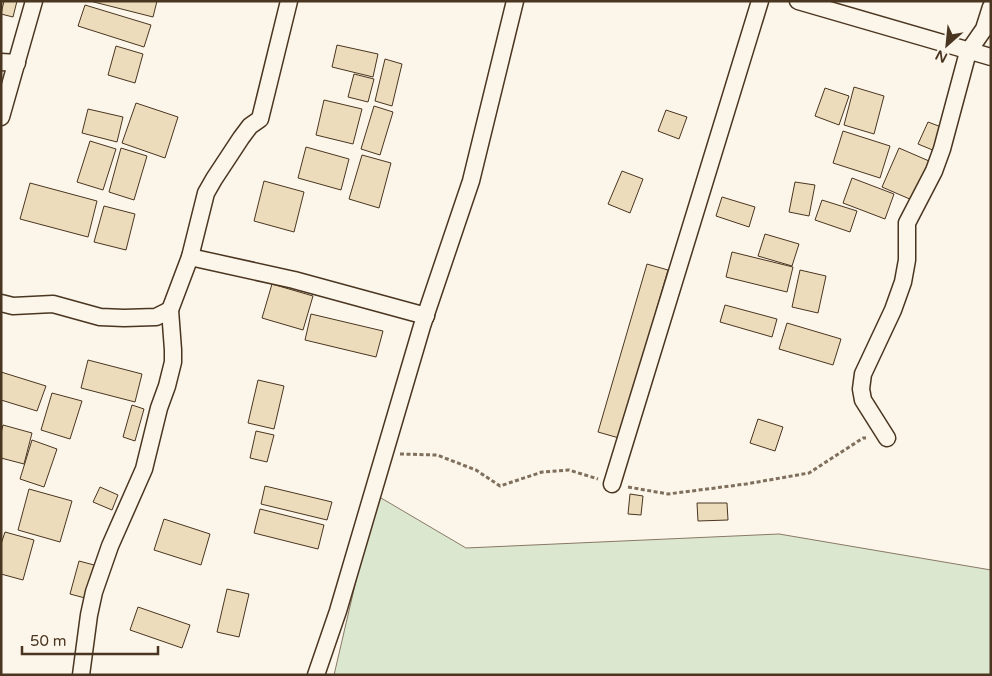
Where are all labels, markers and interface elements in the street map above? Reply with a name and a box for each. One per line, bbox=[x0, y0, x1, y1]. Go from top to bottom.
north arrow bbox=[922, 20, 972, 70]
text: N bbox=[932, 46, 950, 66]
scale bar bbox=[22, 624, 159, 656]
text: 50 m bbox=[30, 632, 67, 650]

